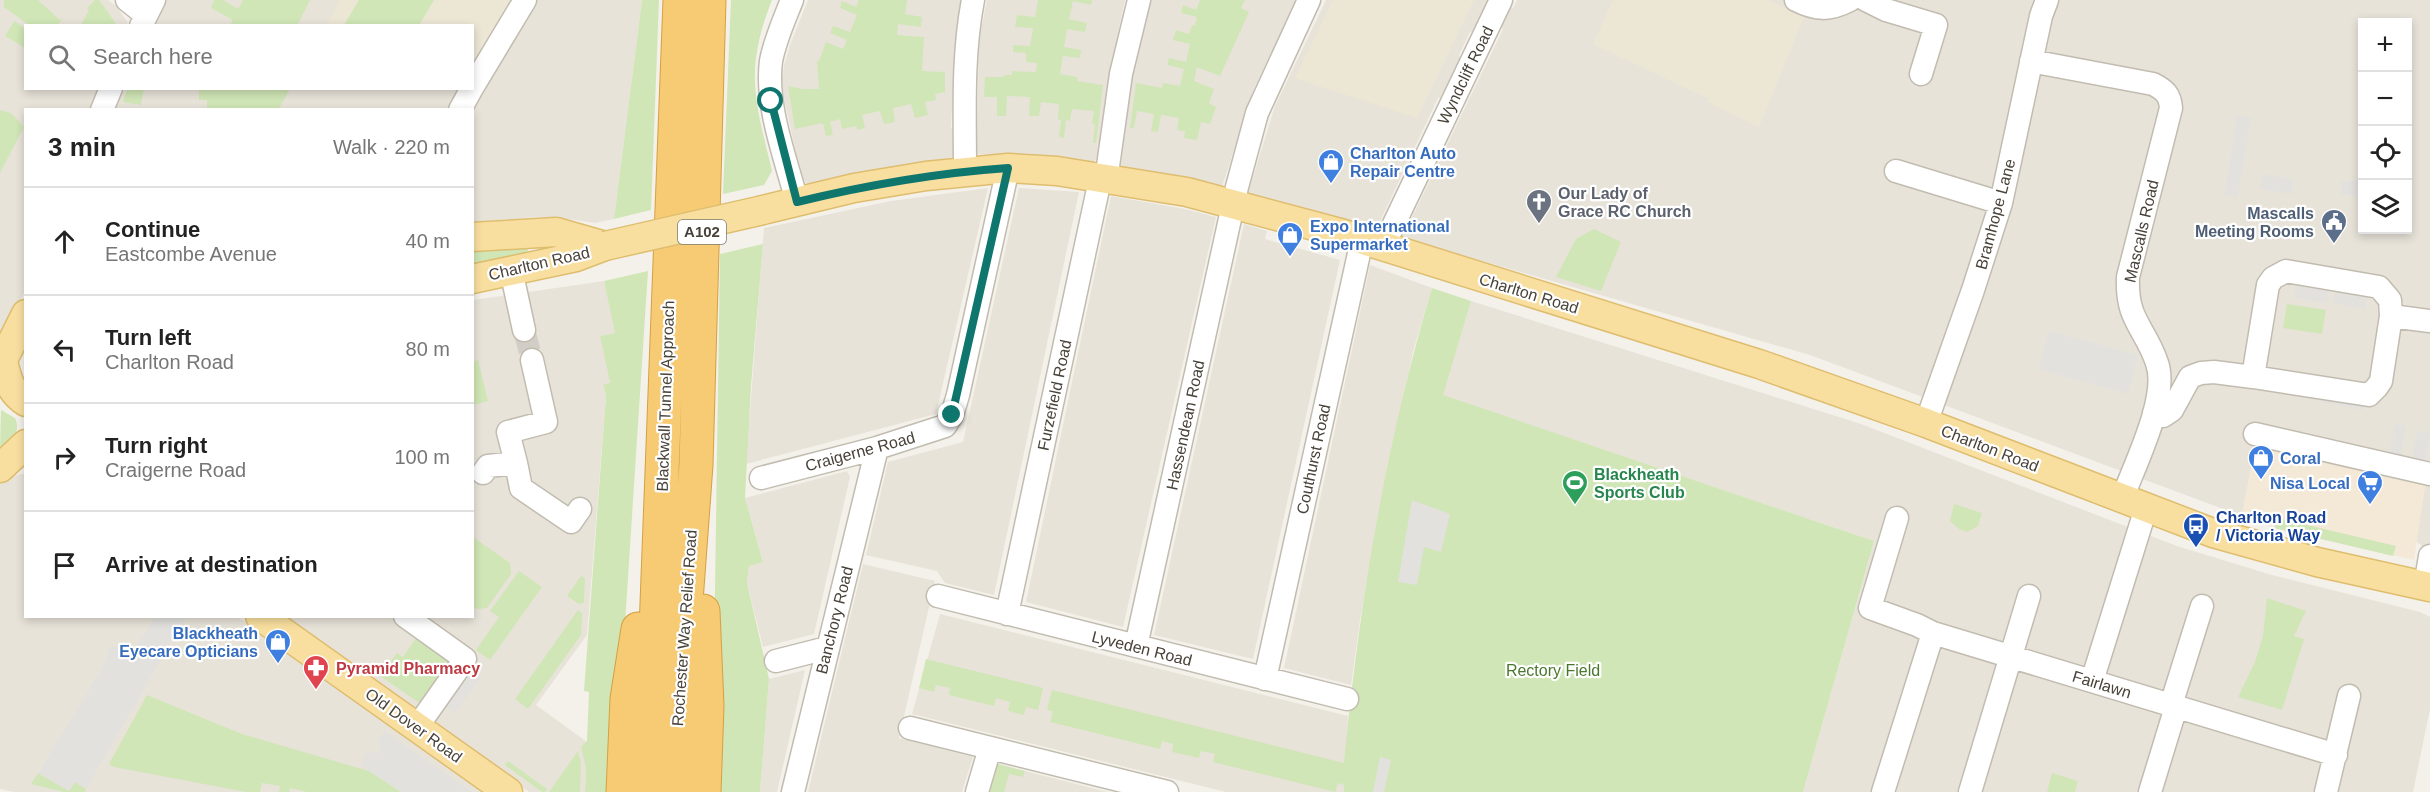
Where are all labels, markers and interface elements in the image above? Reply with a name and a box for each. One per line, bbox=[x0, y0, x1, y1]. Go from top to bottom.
map controls bbox=[2358, 18, 2412, 234]
button: + bbox=[2358, 18, 2412, 72]
street label: Wyndcliff Road bbox=[1434, 23, 1497, 127]
search box bbox=[24, 24, 474, 90]
icon: search bbox=[45, 41, 78, 74]
text: Search here bbox=[93, 44, 213, 69]
button: − bbox=[2358, 72, 2412, 126]
route start bbox=[757, 87, 783, 113]
button: locate bbox=[2358, 126, 2412, 180]
text: 3 min bbox=[48, 132, 116, 162]
text: Walk · 220 m bbox=[333, 136, 450, 158]
place label: Charlton Auto Repair Centre bbox=[1350, 145, 1456, 180]
shop icon: Charlton Auto Repair Centre bbox=[1316, 147, 1346, 185]
street label: Bramhope Lane bbox=[1973, 157, 2018, 271]
street label: Mascalls Road bbox=[2121, 178, 2162, 284]
button: layers bbox=[2358, 180, 2412, 234]
place label: Our Lady of Grace RC Church bbox=[1558, 185, 1691, 220]
church icon: Our Lady of Grace RC Church bbox=[1524, 187, 1554, 225]
place label: Mascalls Meeting Rooms bbox=[2195, 205, 2314, 240]
public building icon: Mascalls Meeting Rooms bbox=[2319, 207, 2349, 245]
text: Continue bbox=[105, 217, 200, 242]
place label: Expo International Supermarket bbox=[1310, 218, 1450, 253]
road number: A102 bbox=[678, 220, 726, 244]
shop icon: Expo International Supermarket bbox=[1275, 220, 1305, 258]
icon: ahead bbox=[48, 225, 81, 258]
text: 40 m bbox=[406, 230, 450, 252]
text: Eastcombe Avenue bbox=[105, 243, 277, 265]
street label: Charlton Road bbox=[487, 244, 591, 283]
street label: Charlton Road bbox=[1477, 270, 1581, 317]
street label: Blackwall Tunnel Approach bbox=[654, 300, 677, 492]
text: Turn left bbox=[105, 325, 191, 350]
icon: left bbox=[48, 333, 81, 366]
text: 80 m bbox=[406, 338, 450, 360]
street label: Furzefield Road bbox=[1034, 338, 1075, 452]
text: Charlton Road bbox=[105, 351, 234, 373]
street label: Hassendean Road bbox=[1163, 359, 1208, 492]
route end bbox=[938, 401, 964, 427]
street label: Couthurst Road bbox=[1294, 403, 1333, 516]
street label: Charlton Road bbox=[1939, 422, 2041, 475]
street label: Craigerne Road bbox=[803, 429, 917, 474]
text: Turn right bbox=[105, 433, 207, 458]
icon: right bbox=[48, 441, 81, 474]
shop icon: Coral bbox=[2246, 443, 2276, 481]
text: 100 m bbox=[394, 446, 450, 468]
place label: Coral bbox=[2280, 450, 2321, 467]
text: Craigerne Road bbox=[105, 459, 246, 481]
place label: Blackheath Sports Club bbox=[1594, 466, 1685, 501]
sports icon: Blackheath Sports Club bbox=[1560, 468, 1590, 506]
supermarket icon: Nisa Local bbox=[2355, 468, 2385, 506]
place label: Nisa Local bbox=[2270, 475, 2350, 492]
place label: Charlton Road / Victoria Way bbox=[2216, 509, 2326, 544]
bus stop icon: Charlton Road / Victoria Way bbox=[2181, 511, 2211, 549]
street label: Rochester Way Relief Road bbox=[669, 529, 700, 727]
icon: arrive bbox=[48, 549, 81, 582]
text: Arrive at destination bbox=[105, 552, 318, 577]
street label: Banchory Road bbox=[813, 565, 856, 676]
place label: Blackheath Eyecare Opticians bbox=[119, 625, 258, 660]
shop icon: Blackheath Eyecare Opticians bbox=[263, 627, 293, 665]
street label: Lyveden Road bbox=[1090, 628, 1194, 669]
pharmacy icon: Pyramid Pharmacy bbox=[301, 653, 331, 691]
place label: Pyramid Pharmacy bbox=[336, 660, 480, 677]
park label: Rectory Field bbox=[1506, 662, 1600, 679]
street label: Fairlawn bbox=[2070, 668, 2133, 701]
street label: Old Dover Road bbox=[362, 685, 465, 766]

